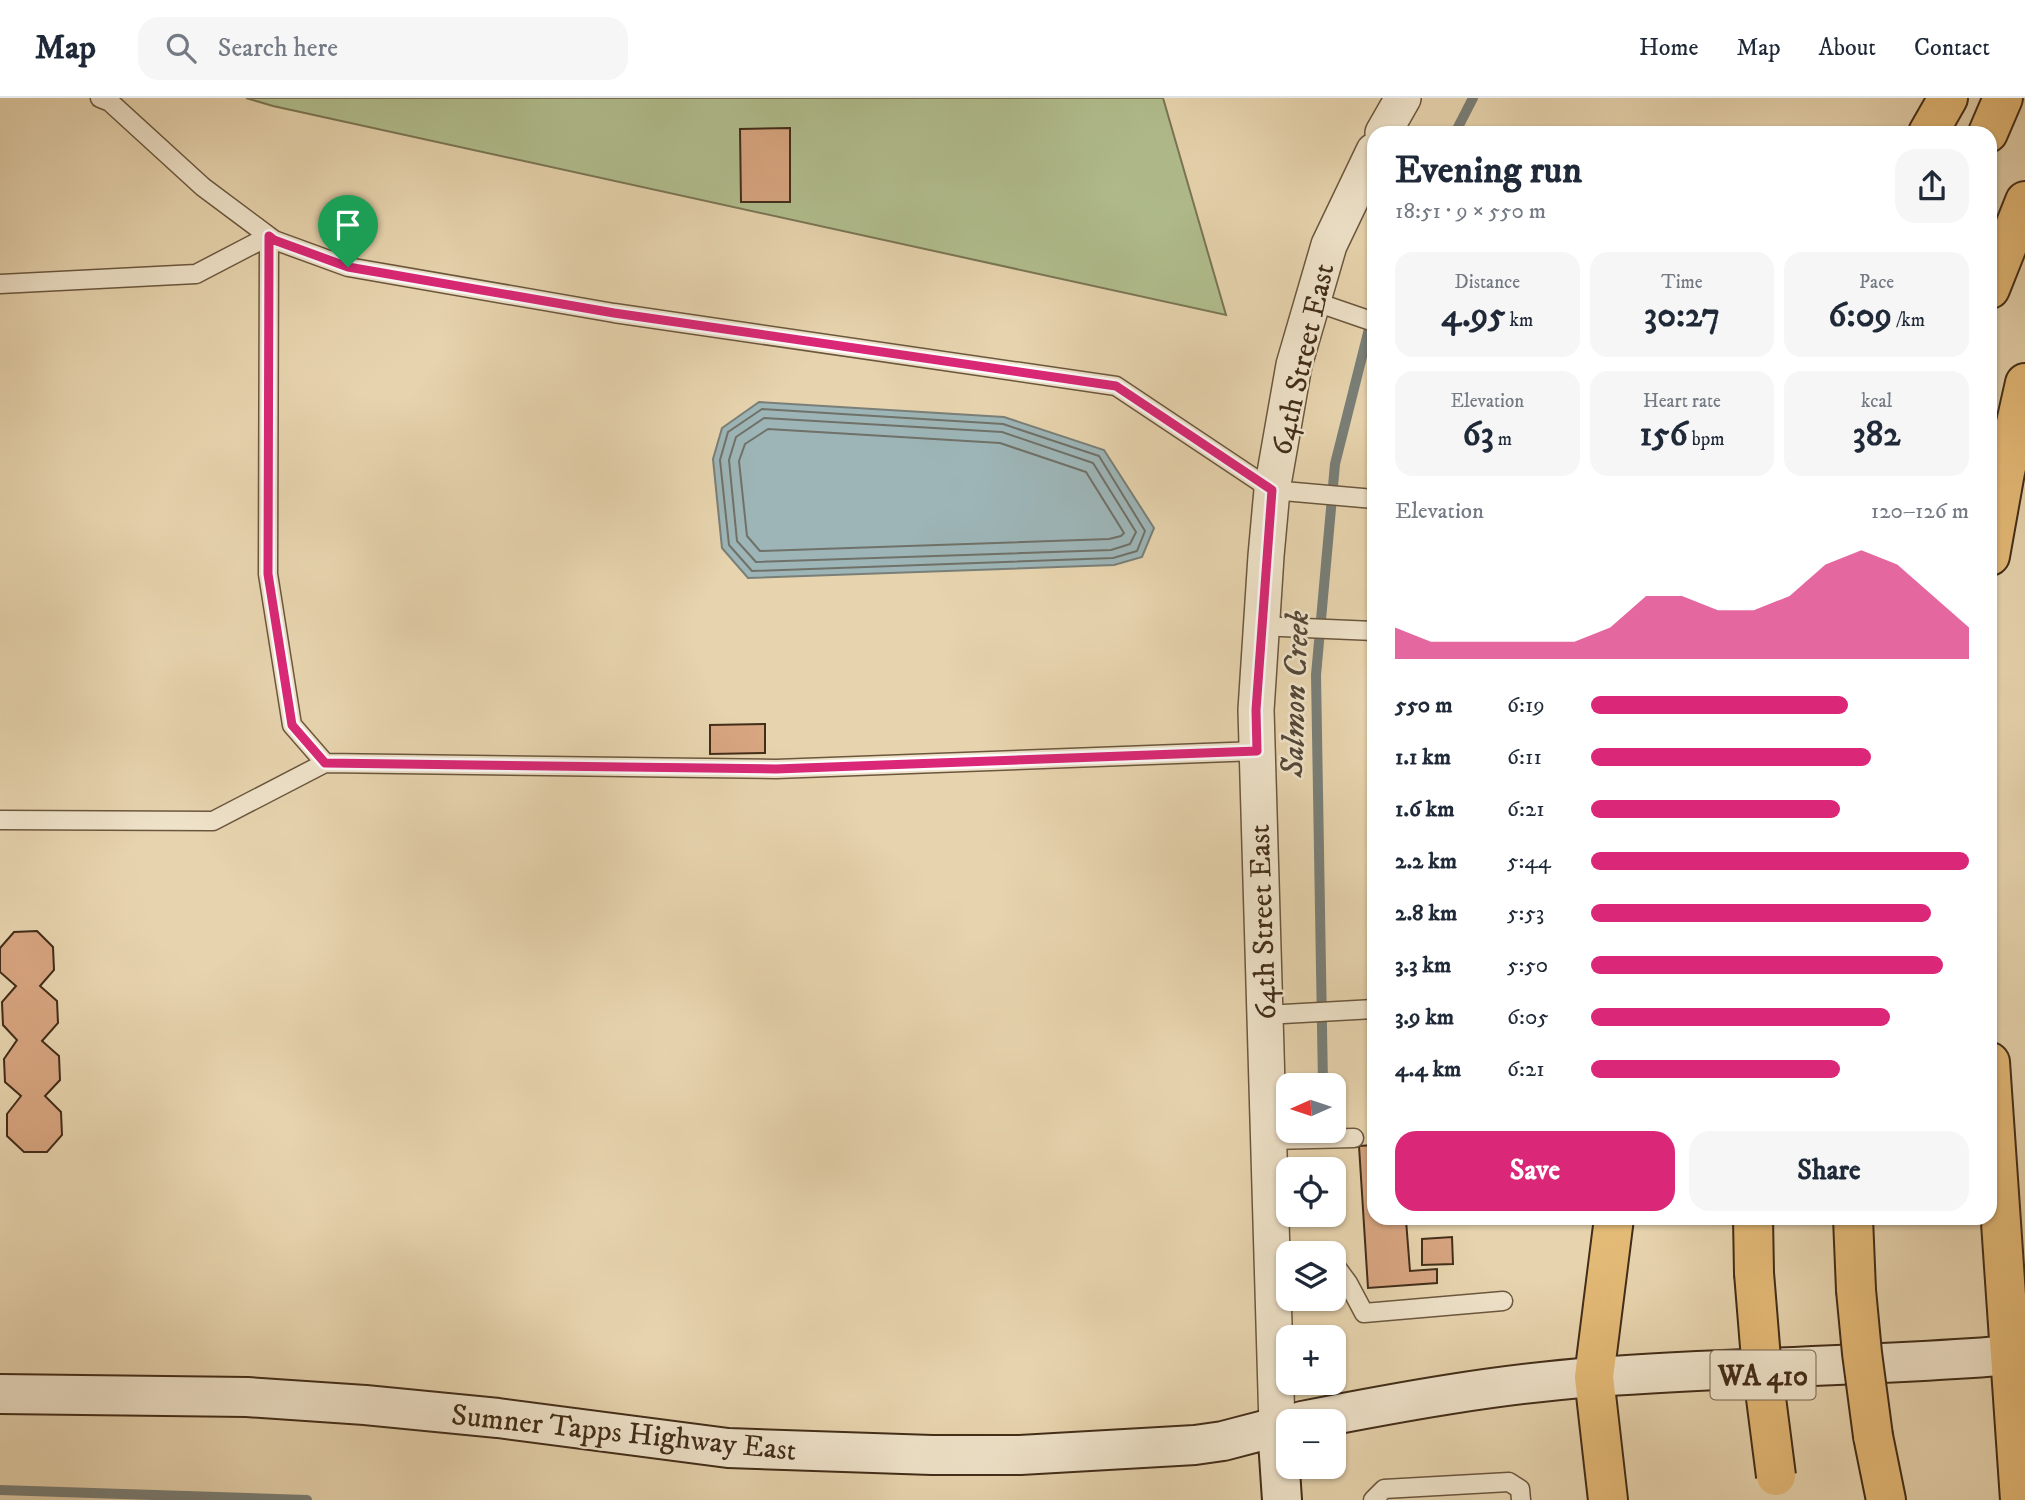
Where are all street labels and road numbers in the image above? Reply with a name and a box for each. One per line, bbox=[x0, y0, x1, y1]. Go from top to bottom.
street label: 64th Street East bbox=[1263, 260, 1343, 459]
street label: 64th Street East bbox=[1242, 824, 1285, 1020]
road number: WA 410 bbox=[1710, 1350, 1816, 1400]
street label: Sumner Tapps Highway East bbox=[449, 1397, 798, 1470]

